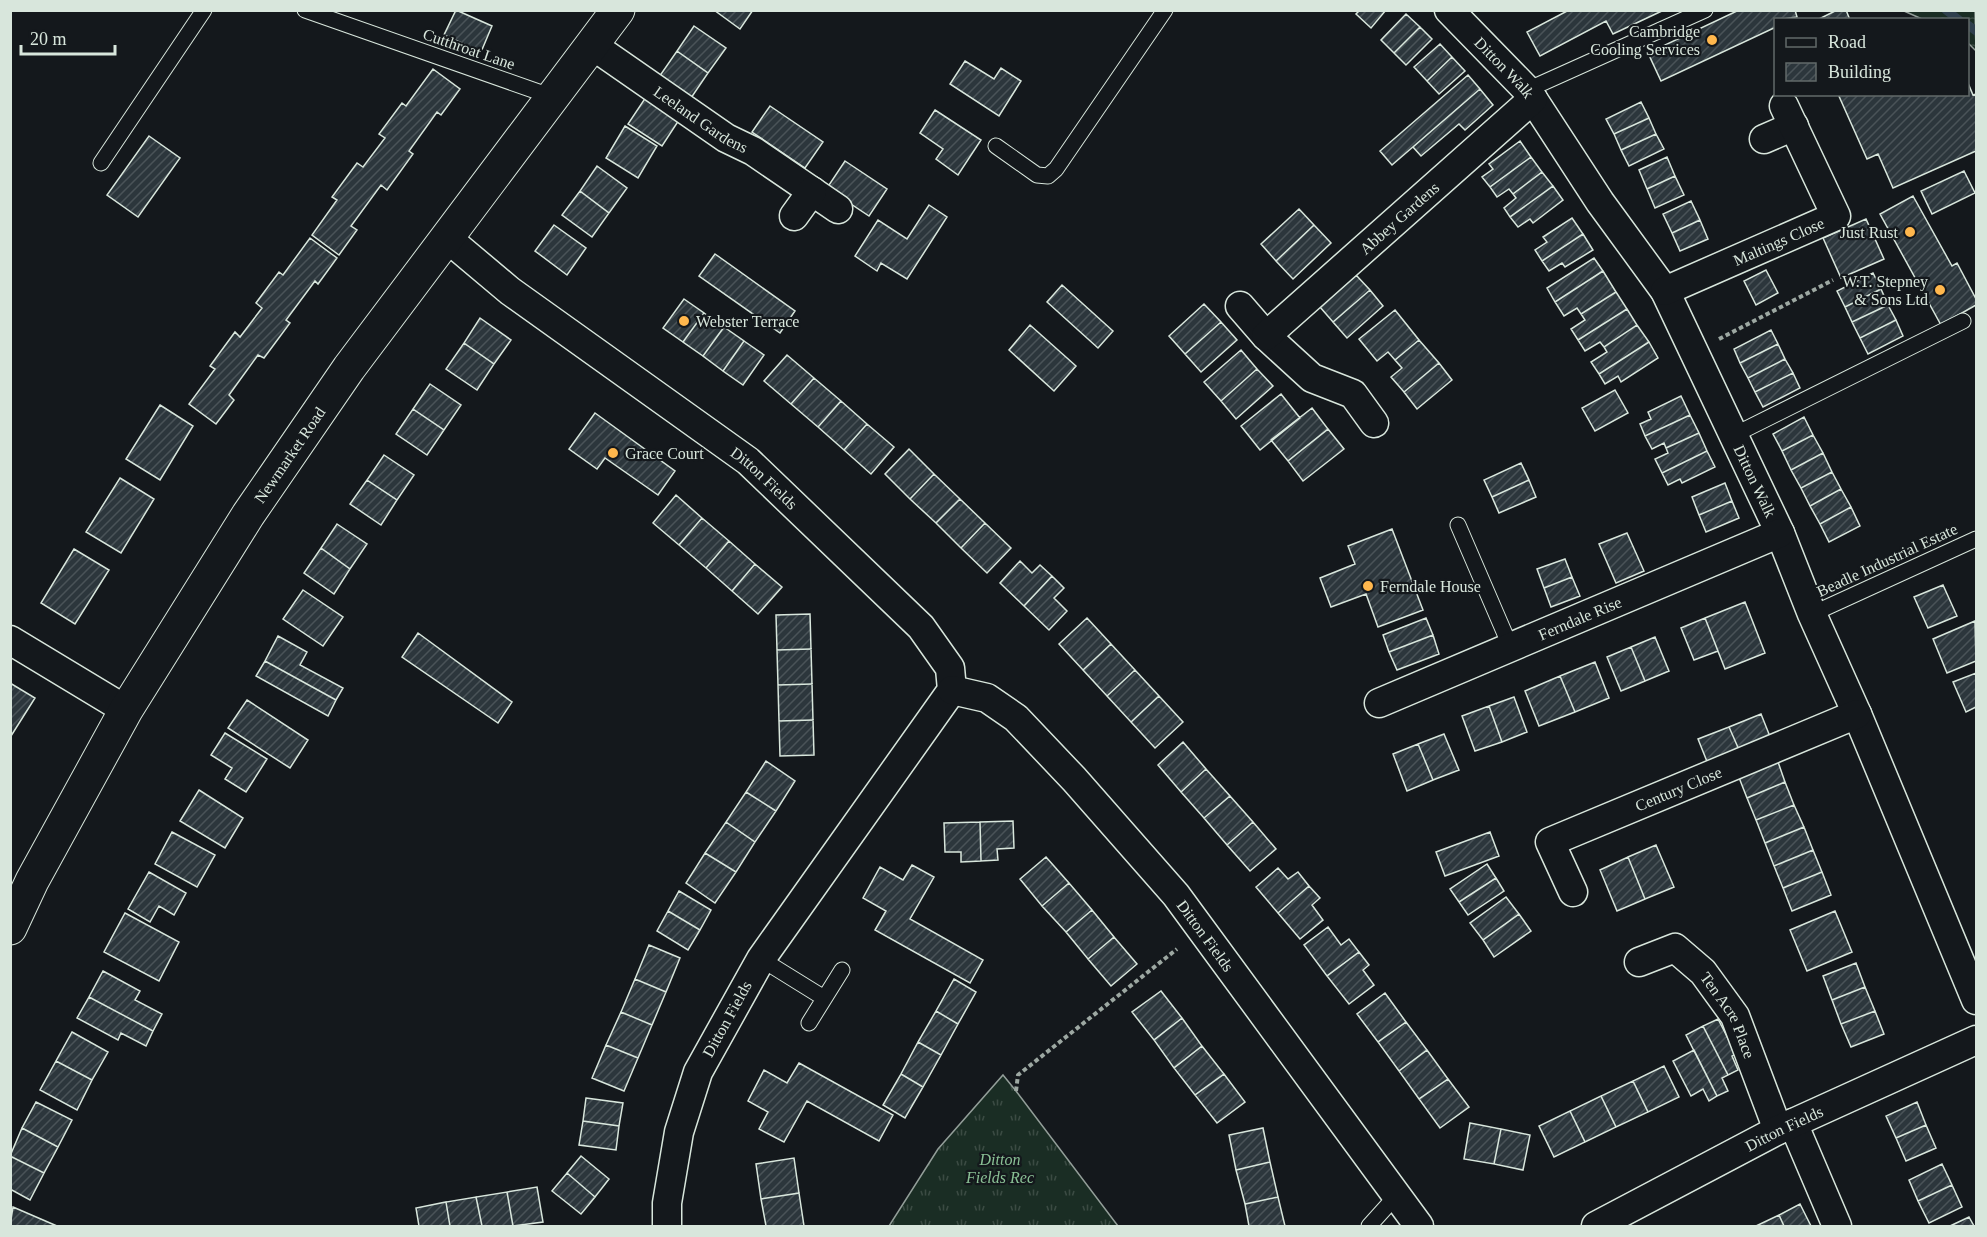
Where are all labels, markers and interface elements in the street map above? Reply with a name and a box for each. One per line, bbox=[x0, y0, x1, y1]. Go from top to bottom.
scale bar bbox=[21, 18, 116, 56]
legend bbox=[1774, 18, 1969, 96]
place label: Cambridge Cooling Services bbox=[1590, 23, 1700, 59]
street label: Cutthroat Lane bbox=[421, 25, 517, 73]
text: 20 m bbox=[30, 29, 67, 49]
text: Road bbox=[1828, 32, 1866, 52]
street label: Ditton Walk bbox=[1472, 33, 1538, 101]
marker: Cambridge Cooling Services bbox=[1705, 33, 1719, 47]
text: Building bbox=[1828, 62, 1891, 82]
street label: Leeland Gardens bbox=[651, 82, 751, 156]
street label: Abbey Gardens bbox=[1356, 178, 1442, 257]
street label: Maltings Close bbox=[1731, 214, 1827, 269]
place label: Just Rust bbox=[1840, 224, 1899, 241]
marker: Just Rust bbox=[1903, 225, 1917, 239]
place label: W.T. Stepney & Sons Ltd bbox=[1842, 273, 1928, 308]
marker: W.T. Stepney & Sons Ltd bbox=[1933, 283, 1947, 297]
place label: Webster Terrace bbox=[696, 313, 799, 330]
marker: Webster Terrace bbox=[677, 314, 691, 328]
street label: Newmarket Road bbox=[250, 404, 328, 506]
street label: Ditton Walk bbox=[1731, 442, 1780, 520]
street label: Ditton Fields bbox=[728, 443, 801, 512]
place label: Grace Court bbox=[625, 445, 704, 462]
marker: Grace Court bbox=[606, 446, 620, 460]
street label: Beadle Industrial Estate bbox=[1814, 520, 1960, 600]
place label: Ferndale House bbox=[1380, 578, 1481, 595]
marker: Ferndale House bbox=[1361, 579, 1375, 593]
street label: Ferndale Rise bbox=[1536, 593, 1624, 643]
street label: Century Close bbox=[1633, 763, 1724, 814]
street label: Ditton Fields bbox=[1174, 897, 1237, 974]
street label: Ten Acre Place bbox=[1697, 969, 1759, 1061]
street label: Ditton Fields bbox=[699, 978, 755, 1060]
street label: Ditton Fields bbox=[1742, 1102, 1825, 1154]
park label: Ditton Fields Rec bbox=[965, 1151, 1034, 1186]

